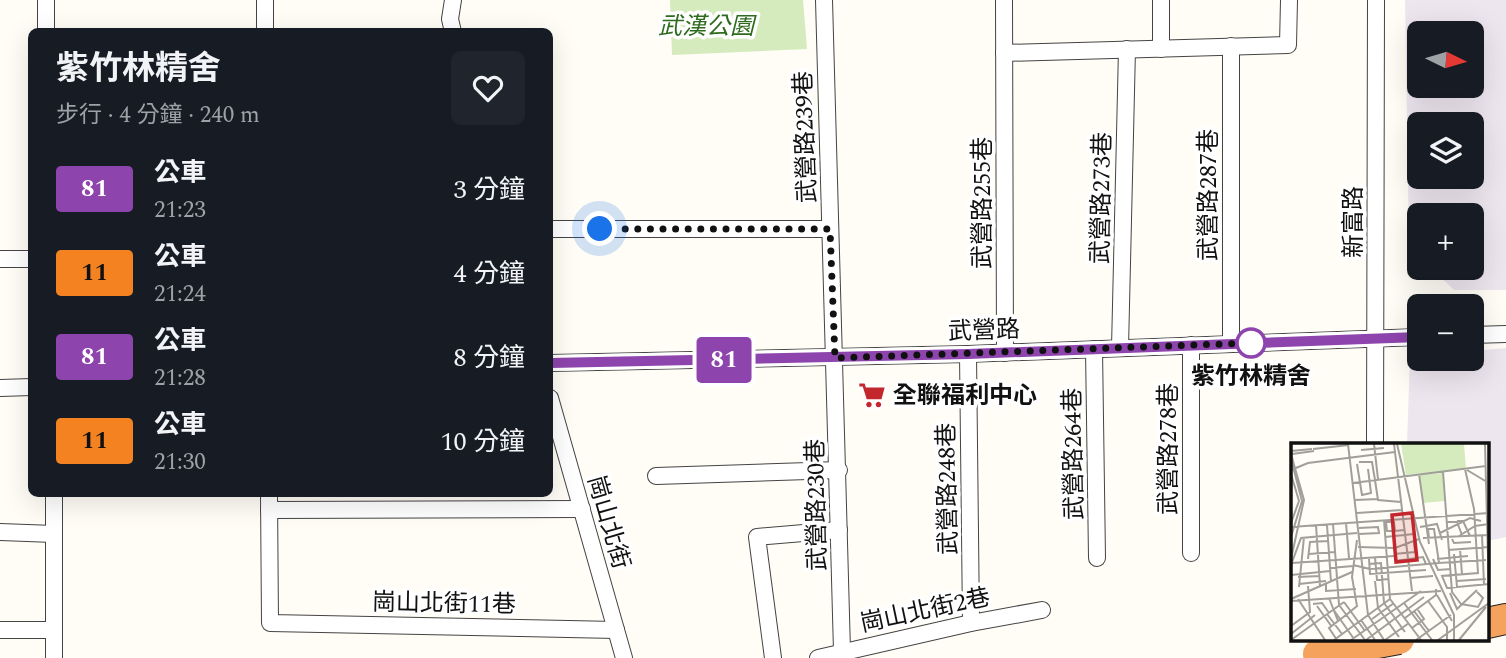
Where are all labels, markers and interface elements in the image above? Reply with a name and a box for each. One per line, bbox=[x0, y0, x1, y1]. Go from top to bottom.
park label: 武漢公園 bbox=[658, 9, 757, 45]
north arrow bbox=[1407, 21, 1484, 98]
map controls bbox=[1407, 21, 1484, 371]
text: 紫竹林精舍 bbox=[56, 44, 221, 94]
button: heart bbox=[451, 51, 525, 125]
street label: 武營路239巷 bbox=[786, 70, 826, 204]
text: 步行 · 4 分鐘 · 240 m bbox=[56, 98, 260, 133]
button: layers bbox=[1407, 112, 1484, 189]
street label: 武營路287巷 bbox=[1191, 129, 1227, 261]
street label: 武營路273巷 bbox=[1083, 132, 1121, 264]
street label: 武營路255巷 bbox=[965, 137, 1001, 269]
text: 公車 bbox=[154, 153, 206, 193]
text: 3 分鐘 bbox=[453, 170, 525, 210]
text: 81 bbox=[81, 171, 108, 207]
street label: 新富路 bbox=[1336, 186, 1372, 258]
text: 21:23 bbox=[154, 193, 206, 228]
button: + bbox=[1407, 203, 1484, 280]
your location bbox=[582, 211, 617, 246]
text: 公車 bbox=[154, 237, 206, 277]
text: 4 分鐘 bbox=[453, 254, 525, 294]
text: 11 bbox=[81, 255, 108, 291]
text: 21:24 bbox=[154, 277, 206, 312]
button: − bbox=[1407, 294, 1484, 371]
street label: 武營路 bbox=[947, 312, 1021, 350]
text: 公車 bbox=[154, 321, 206, 361]
marker: 紫竹林精舍 bbox=[1236, 328, 1266, 358]
line badge: 81 bbox=[692, 337, 756, 383]
text: 8 分鐘 bbox=[453, 338, 525, 378]
text: 81 bbox=[81, 339, 108, 375]
text: 81 bbox=[711, 342, 737, 378]
place label: 紫竹林精舍 bbox=[1191, 359, 1311, 395]
text: 21:28 bbox=[154, 361, 206, 396]
place label: 全聯福利中心 bbox=[893, 378, 1037, 414]
supermarket icon: 全聯福利中心 bbox=[857, 380, 887, 410]
street label: 武營路278巷 bbox=[1151, 383, 1187, 515]
street label: 武營路264巷 bbox=[1055, 388, 1093, 520]
text: 公車 bbox=[154, 405, 206, 445]
text: 10 分鐘 bbox=[440, 422, 525, 462]
text: 11 bbox=[81, 423, 108, 459]
street label: 武營路248巷 bbox=[929, 423, 967, 555]
street label: 武營路230巷 bbox=[798, 439, 836, 571]
inset map bbox=[1291, 443, 1488, 640]
text: 21:30 bbox=[154, 445, 206, 480]
street label: 崗山北街 bbox=[578, 471, 639, 573]
street label: 崗山北街2巷 bbox=[857, 580, 994, 642]
street label: 崗山北街11巷 bbox=[372, 585, 516, 623]

